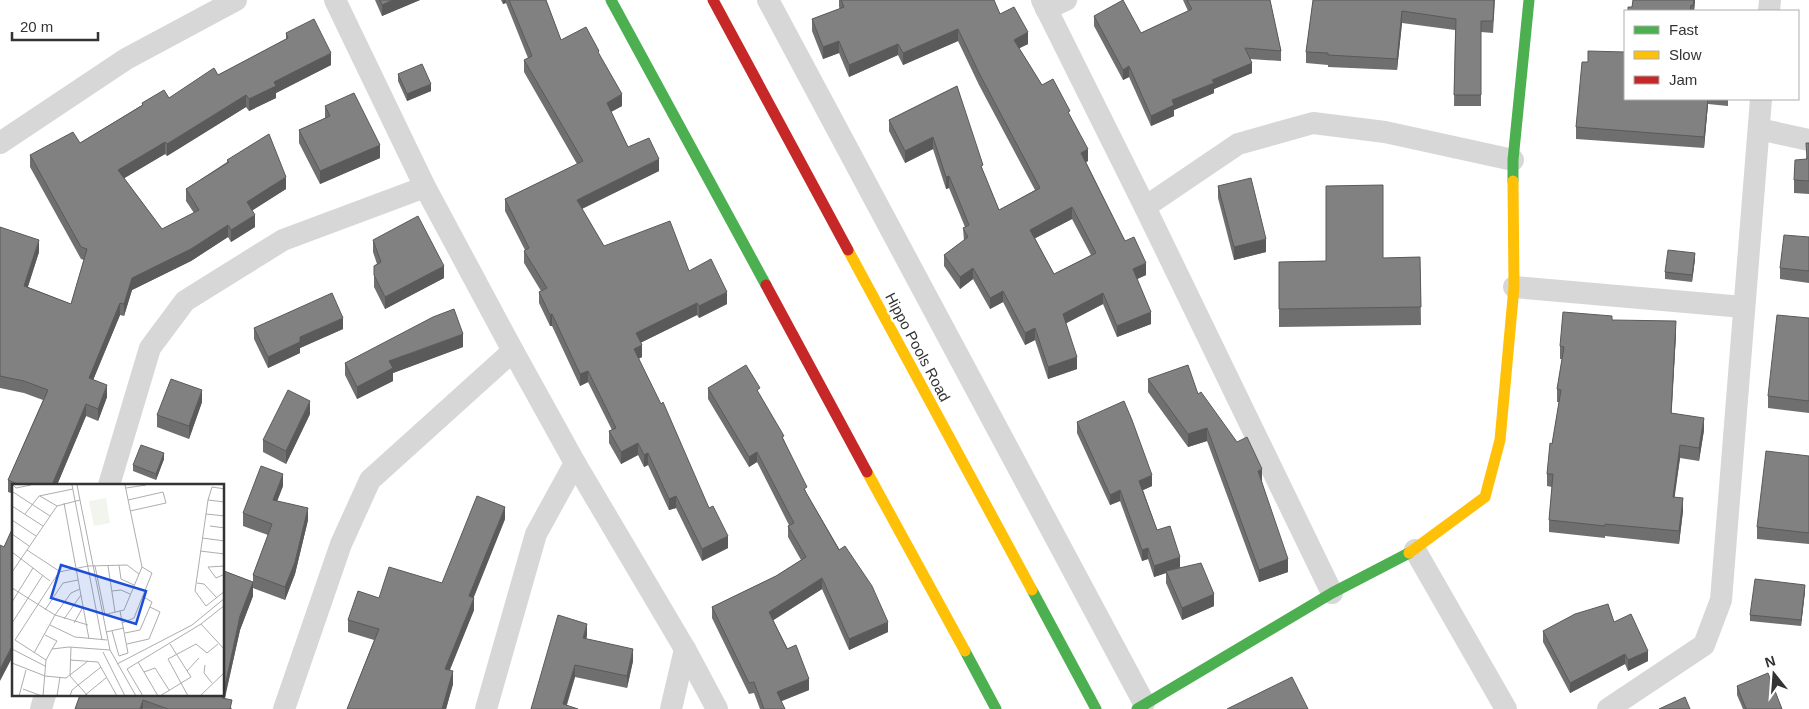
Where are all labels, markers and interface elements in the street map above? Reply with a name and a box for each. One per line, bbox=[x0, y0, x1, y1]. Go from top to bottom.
scale bar bbox=[12, 10, 99, 42]
legend bbox=[1624, 10, 1799, 100]
text: 20 m bbox=[20, 18, 53, 35]
text: Fast bbox=[1669, 21, 1699, 38]
text: Slow bbox=[1669, 46, 1702, 63]
text: Jam bbox=[1669, 71, 1697, 88]
street label: Hippo Pools Road bbox=[882, 290, 954, 404]
inset map bbox=[12, 484, 225, 696]
north arrow bbox=[1749, 649, 1799, 699]
text: N bbox=[1763, 652, 1777, 671]

